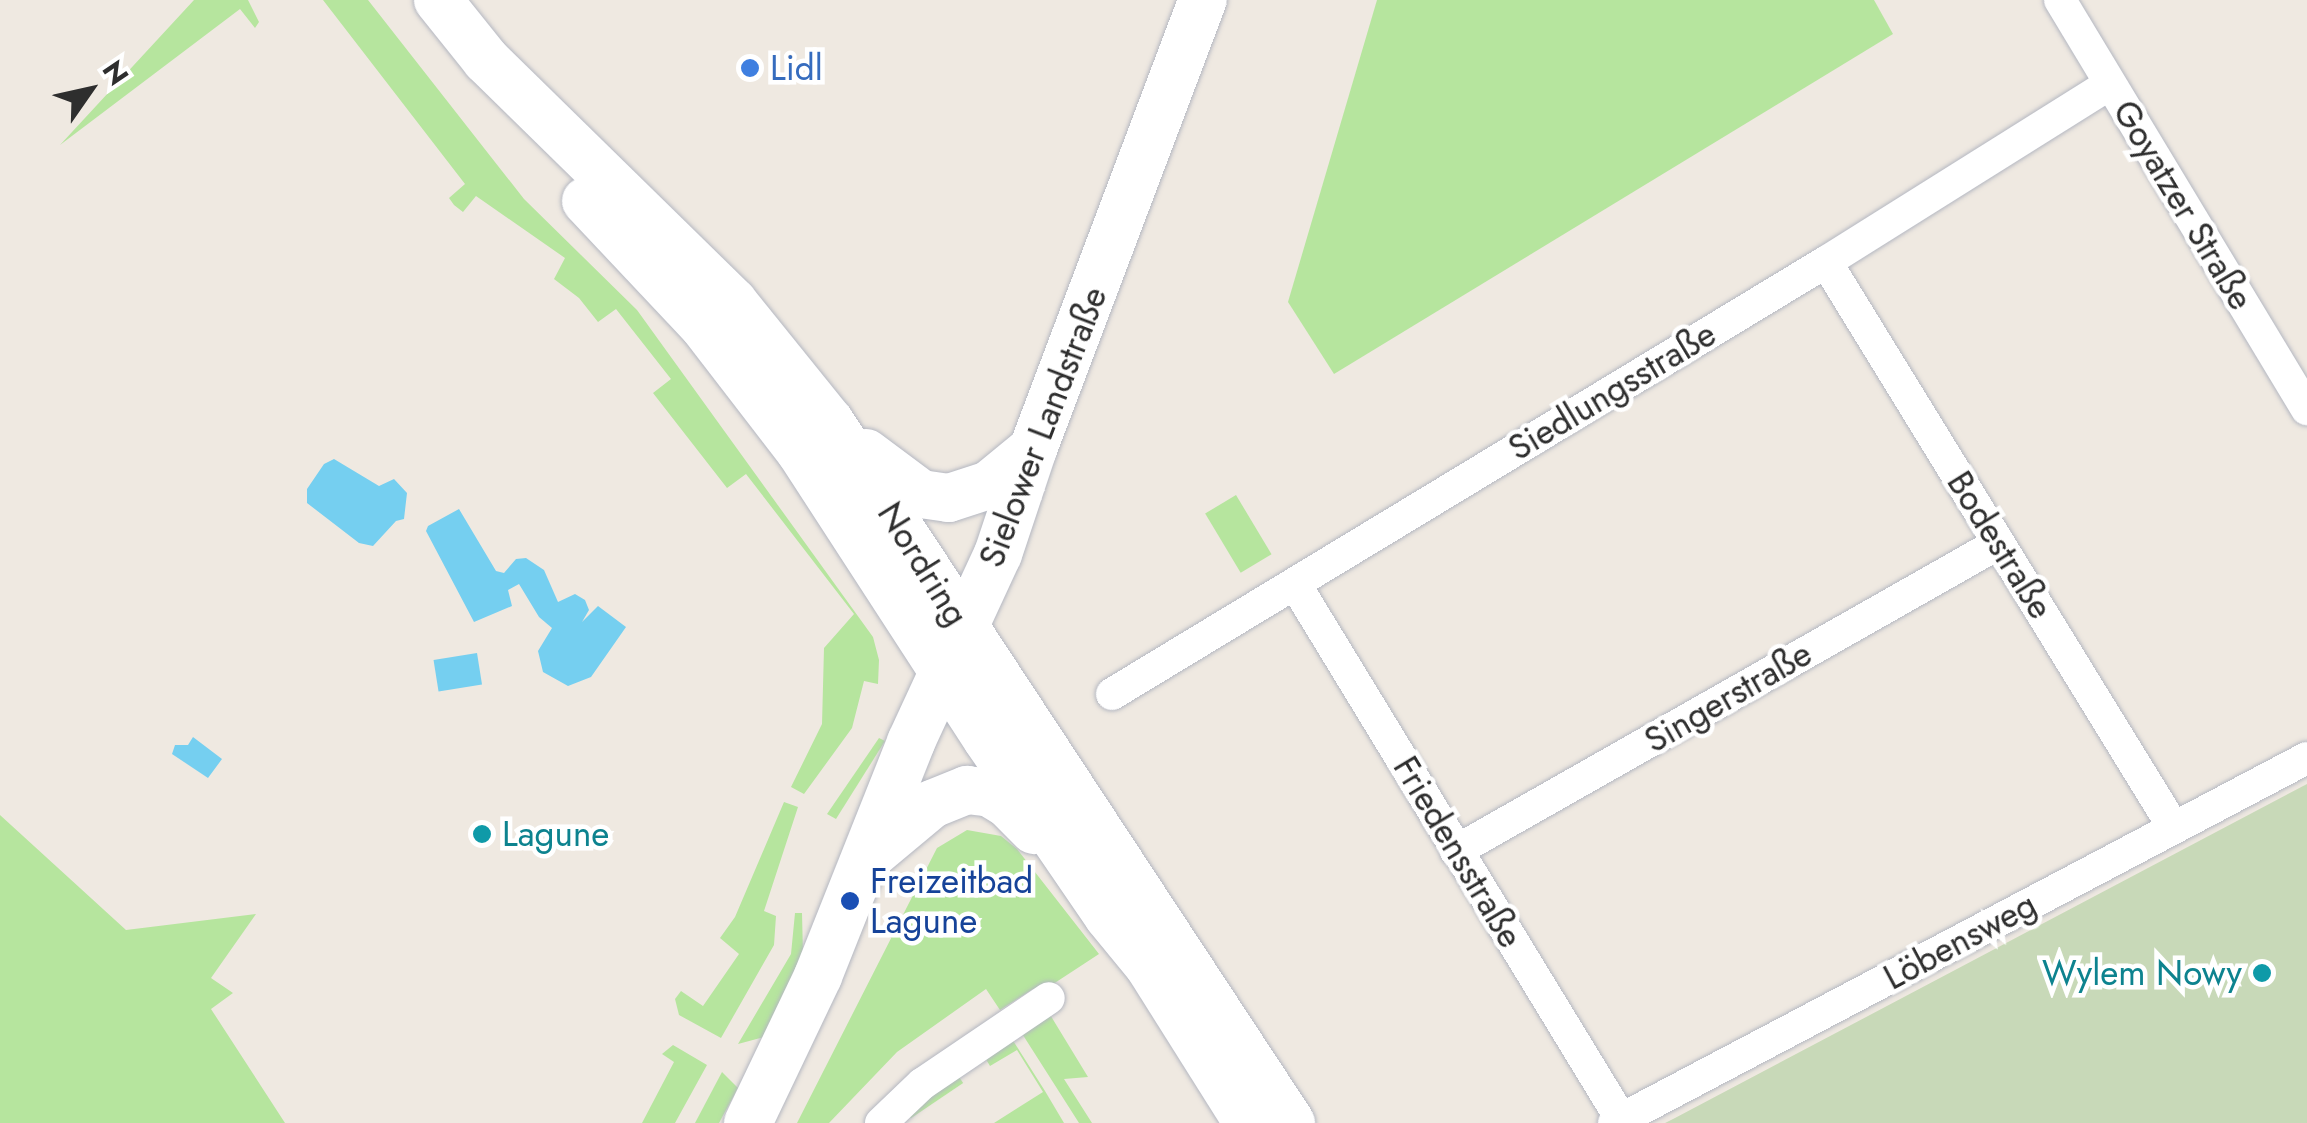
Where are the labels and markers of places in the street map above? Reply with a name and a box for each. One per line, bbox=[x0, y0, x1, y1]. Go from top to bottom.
place label: Lidl bbox=[770, 47, 823, 89]
marker: Lidl bbox=[739, 57, 761, 79]
place label: Lagune bbox=[502, 813, 609, 855]
marker: Lagune bbox=[471, 823, 493, 845]
place label: Freizeitbad Lagune bbox=[870, 860, 1033, 942]
marker: Freizeitbad Lagune bbox=[839, 890, 861, 912]
place label: Wylem Nowy bbox=[2042, 952, 2242, 994]
marker: Wylem Nowy bbox=[2251, 962, 2273, 984]

